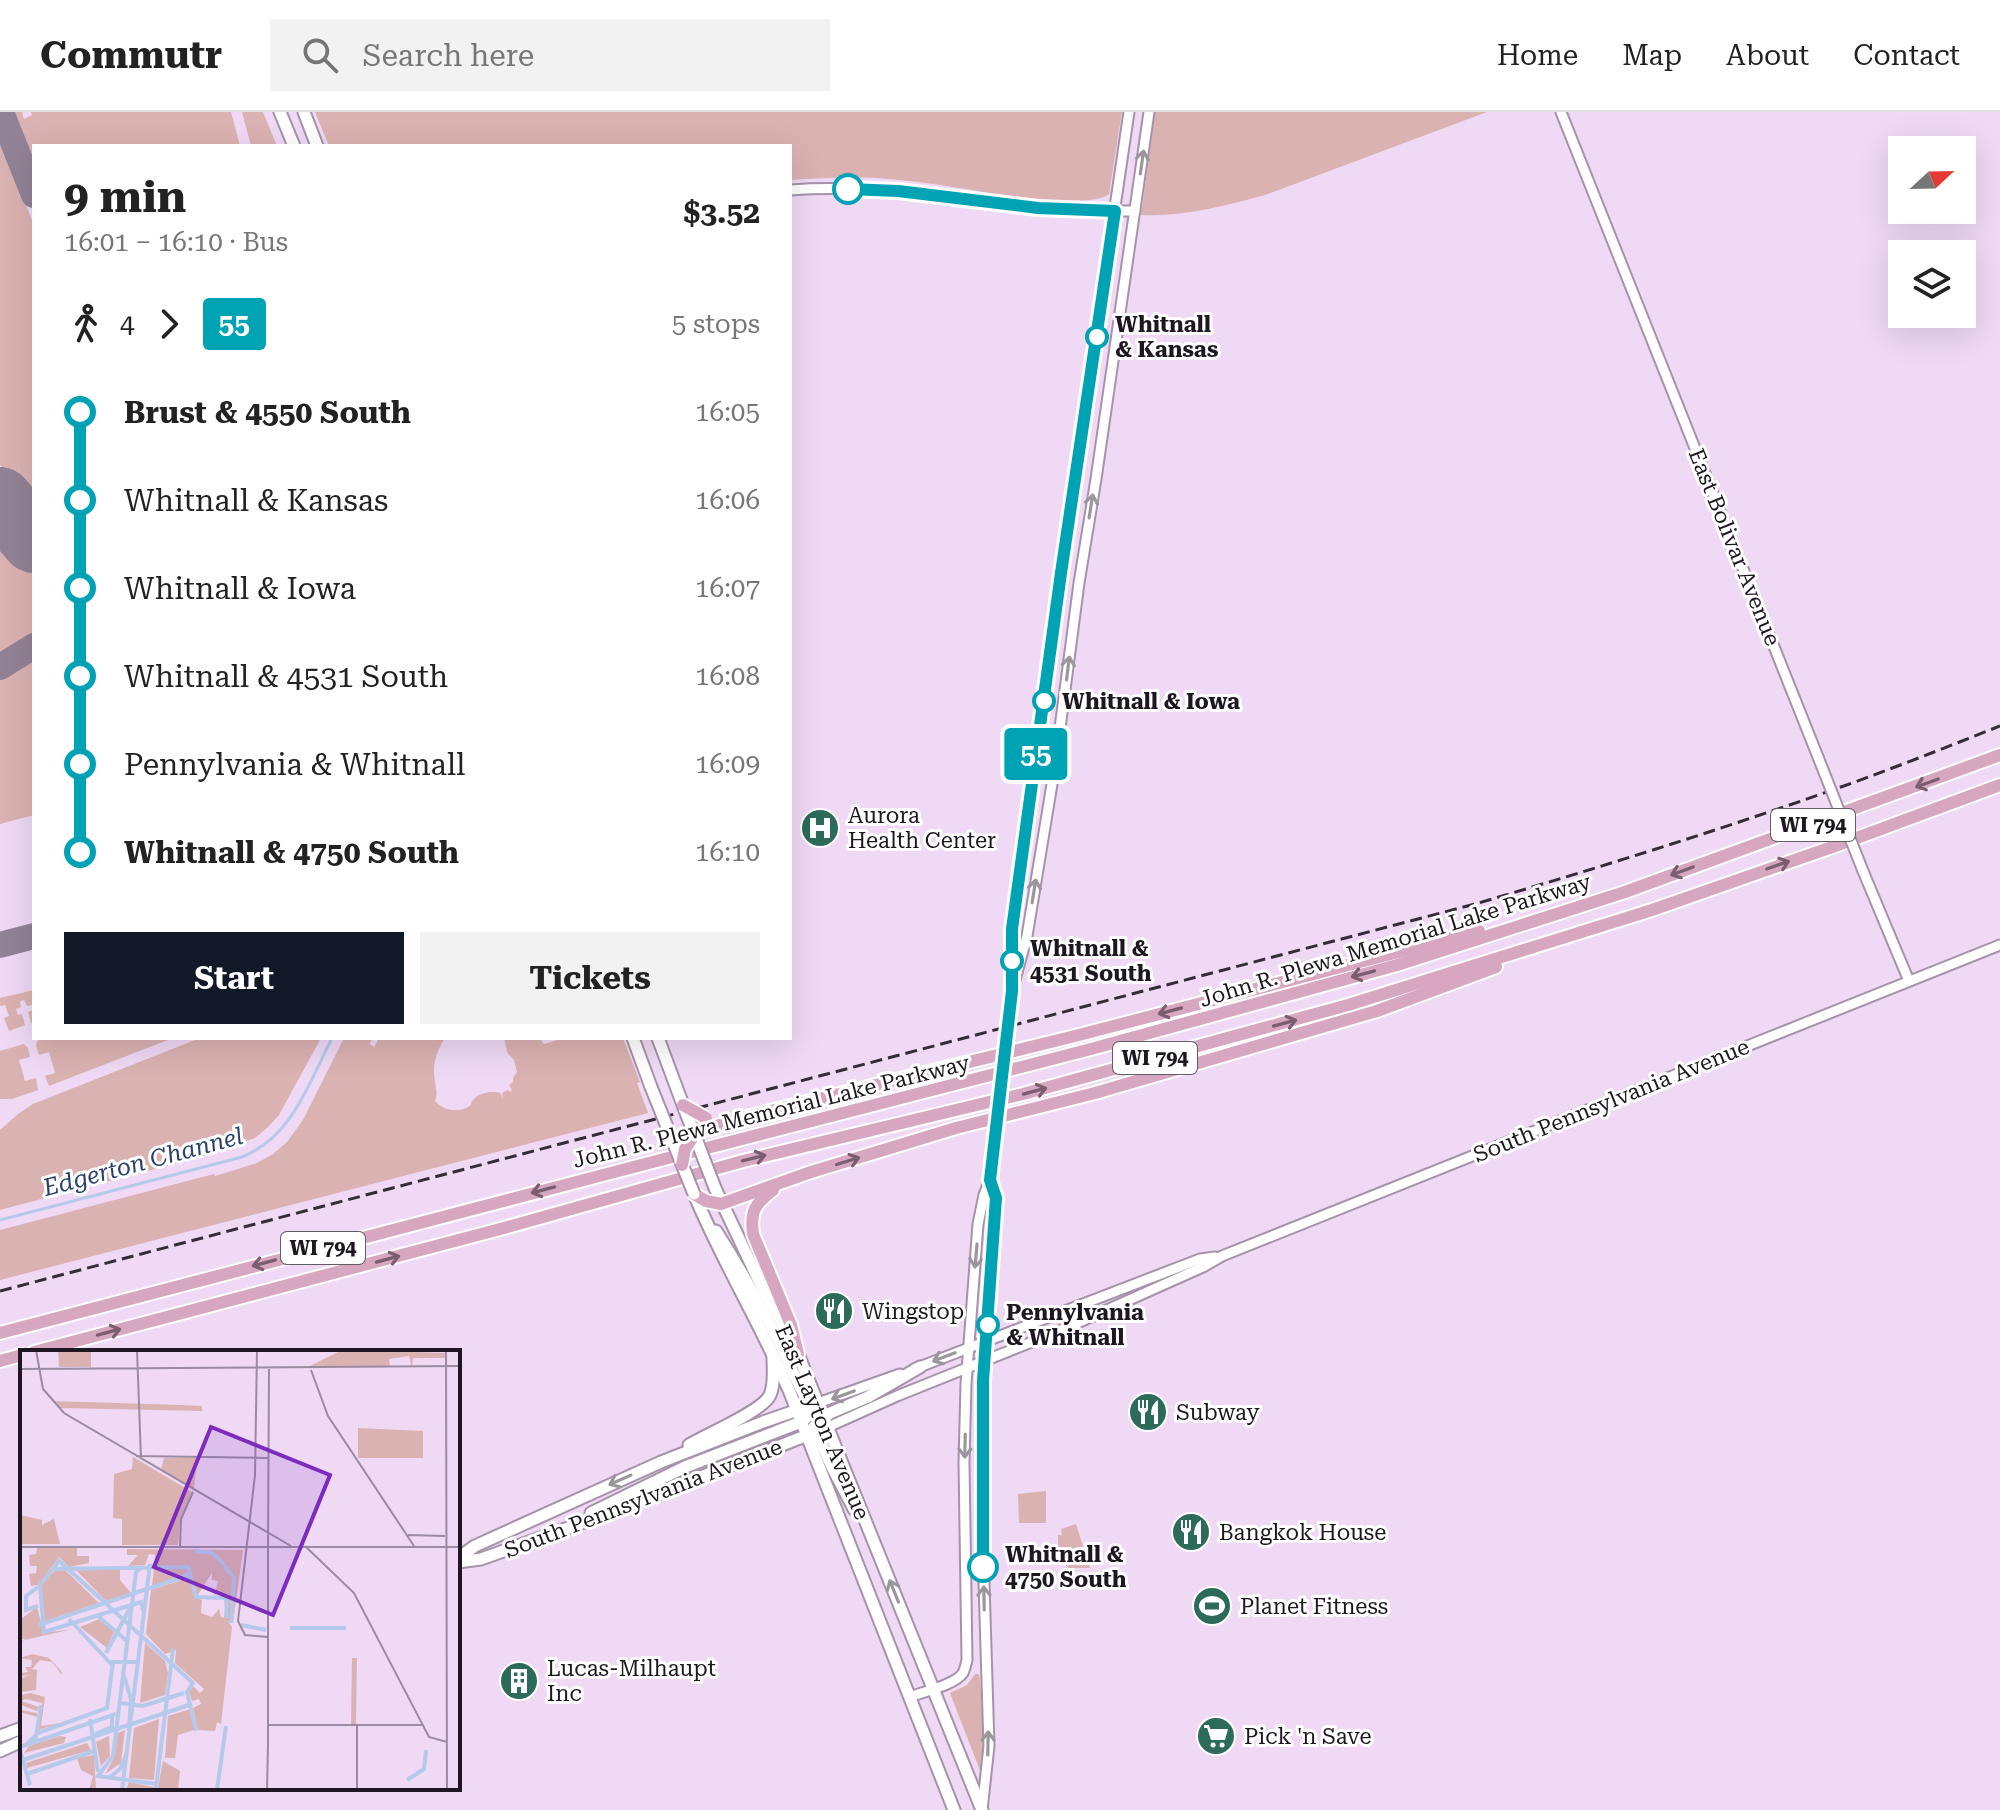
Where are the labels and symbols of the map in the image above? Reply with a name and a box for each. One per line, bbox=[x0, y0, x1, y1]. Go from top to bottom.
north arrow bbox=[1888, 136, 1976, 224]
one-way arrow bbox=[1135, 149, 1150, 175]
unlabelled marker bbox=[833, 174, 863, 204]
place label: Whitnall & Kansas bbox=[1115, 312, 1218, 362]
marker: Whitnall & Kansas bbox=[1086, 326, 1108, 348]
street label: East Bolivar Avenue bbox=[1684, 445, 1786, 649]
one-way arrow bbox=[1085, 494, 1100, 519]
one-way arrow bbox=[1061, 656, 1076, 681]
place label: Whitnall & Iowa bbox=[1062, 689, 1240, 714]
marker: Whitnall & Iowa bbox=[1033, 690, 1055, 712]
line badge: 55 bbox=[1000, 728, 1072, 780]
one-way arrow bbox=[1915, 777, 1940, 791]
place label: Aurora Health Center bbox=[848, 803, 996, 853]
hospital icon: Aurora Health Center bbox=[799, 807, 841, 849]
road number: WI 794 bbox=[1771, 809, 1855, 841]
one-way arrow bbox=[1765, 857, 1790, 872]
one-way arrow bbox=[1670, 865, 1695, 880]
street label: John R. Plewa Memorial Lake Parkway bbox=[1196, 869, 1594, 1012]
one-way arrow bbox=[1028, 879, 1043, 904]
place label: Whitnall & 4531 South bbox=[1030, 936, 1152, 986]
marker: Whitnall & 4531 South bbox=[1001, 950, 1023, 972]
one-way arrow bbox=[1351, 967, 1377, 982]
one-way arrow bbox=[1158, 1005, 1184, 1020]
one-way arrow bbox=[1272, 1014, 1298, 1029]
street label: South Pennsylvania Avenue bbox=[1470, 1034, 1753, 1167]
road number: WI 794 bbox=[1113, 1042, 1197, 1074]
street label: John R. Plewa Memorial Lake Parkway bbox=[570, 1050, 972, 1173]
one-way arrow bbox=[1021, 1083, 1047, 1098]
water label: Edgerton Channel bbox=[39, 1122, 246, 1202]
one-way arrow bbox=[741, 1150, 767, 1165]
one-way arrow bbox=[835, 1153, 861, 1168]
one-way arrow bbox=[530, 1184, 556, 1199]
road number: WI 794 bbox=[281, 1232, 365, 1264]
one-way arrow bbox=[968, 1242, 983, 1269]
one-way arrow bbox=[374, 1250, 400, 1265]
one-way arrow bbox=[251, 1257, 277, 1272]
restaurant icon: Wingstop bbox=[813, 1290, 855, 1332]
place label: Wingstop bbox=[862, 1299, 964, 1324]
place label: Pennylvania & Whitnall bbox=[1006, 1300, 1144, 1350]
marker: Pennylvania & Whitnall bbox=[977, 1314, 999, 1336]
street label: East Layton Avenue bbox=[770, 1321, 875, 1523]
one-way arrow bbox=[96, 1324, 122, 1339]
inset map bbox=[20, 1350, 460, 1790]
one-way arrow bbox=[932, 1351, 957, 1366]
one-way arrow bbox=[831, 1388, 856, 1403]
restaurant icon: Subway bbox=[1127, 1391, 1169, 1433]
place label: Subway bbox=[1176, 1400, 1259, 1425]
one-way arrow bbox=[957, 1432, 972, 1459]
street label: South Pennsylvania Avenue bbox=[501, 1434, 785, 1563]
one-way arrow bbox=[608, 1474, 633, 1489]
restaurant icon: Bangkok House bbox=[1170, 1511, 1212, 1553]
place label: Bangkok House bbox=[1219, 1520, 1386, 1545]
place label: Whitnall & 4750 South bbox=[1005, 1542, 1127, 1592]
marker: Whitnall & 4750 South bbox=[968, 1552, 998, 1582]
one-way arrow bbox=[885, 1579, 900, 1604]
one-way arrow bbox=[976, 1585, 992, 1612]
sports icon: Planet Fitness bbox=[1191, 1585, 1233, 1627]
place label: Planet Fitness bbox=[1240, 1594, 1388, 1619]
place label: Lucas-Milhaupt Inc bbox=[547, 1656, 716, 1706]
building icon: Lucas-Milhaupt Inc bbox=[498, 1660, 540, 1702]
supermarket icon: Pick 'n Save bbox=[1195, 1715, 1237, 1757]
place label: Pick 'n Save bbox=[1244, 1724, 1372, 1749]
one-way arrow bbox=[980, 1730, 996, 1757]

